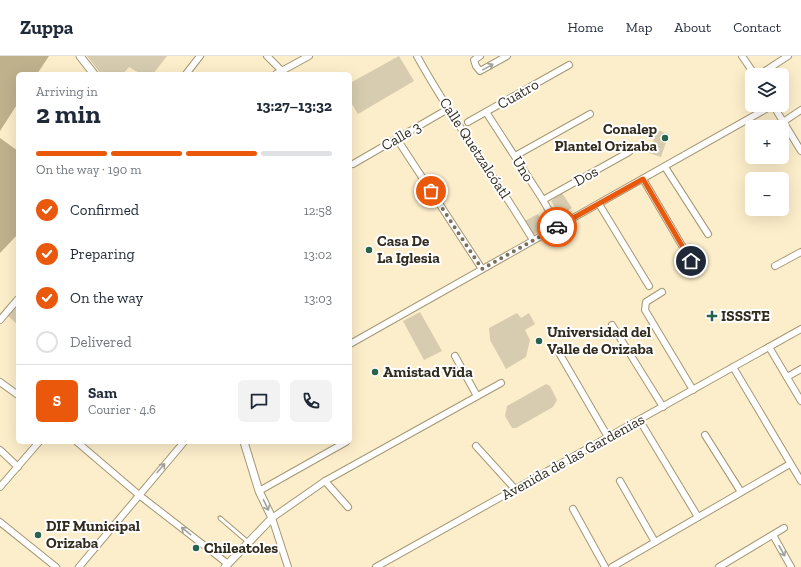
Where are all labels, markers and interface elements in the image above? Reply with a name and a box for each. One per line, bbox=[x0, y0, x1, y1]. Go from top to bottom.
text: Zuppa bbox=[20, 16, 73, 39]
text: Home bbox=[568, 19, 604, 36]
text: Map bbox=[626, 19, 652, 36]
text: About bbox=[674, 19, 711, 36]
text: Contact bbox=[733, 19, 781, 36]
one-way arrow bbox=[482, 62, 494, 70]
map controls bbox=[745, 68, 789, 216]
button: layers bbox=[745, 68, 789, 112]
street label: Cuatro bbox=[494, 75, 542, 113]
text: Arriving in bbox=[36, 84, 98, 99]
street label: Calle Quetzalcóatl bbox=[436, 94, 514, 202]
text: 13:27–13:32 bbox=[256, 97, 332, 115]
text: 2 min bbox=[36, 98, 101, 130]
street label: Calle 3 bbox=[378, 118, 424, 154]
place label: Conalep Plantel Orizaba bbox=[555, 120, 657, 155]
button: + bbox=[745, 120, 789, 164]
marker: Conalep Plantel Orizaba bbox=[660, 133, 670, 143]
street label: Uno bbox=[508, 153, 538, 185]
text: On the way · 190 m bbox=[36, 162, 141, 177]
street label: Dos bbox=[571, 162, 601, 190]
button: − bbox=[745, 172, 789, 216]
pin bbox=[414, 174, 448, 208]
icon: bag bbox=[420, 180, 442, 202]
icon: check bbox=[36, 199, 58, 221]
text: Confirmed bbox=[70, 201, 139, 219]
text: 12:58 bbox=[304, 203, 332, 218]
courier bbox=[537, 207, 577, 247]
icon: car bbox=[546, 216, 568, 238]
place label: Casa De La Iglesia bbox=[377, 232, 440, 267]
icon: check bbox=[36, 243, 58, 265]
pin bbox=[674, 244, 708, 278]
text: Preparing bbox=[70, 245, 135, 263]
marker: Casa De La Iglesia bbox=[364, 245, 374, 255]
text: 13:02 bbox=[304, 247, 332, 262]
icon: home bbox=[680, 250, 702, 272]
icon: check bbox=[36, 287, 58, 309]
text: On the way bbox=[70, 289, 143, 307]
text: 13:03 bbox=[304, 291, 332, 306]
place label: ISSSTE bbox=[721, 307, 770, 325]
marker: ISSSTE bbox=[706, 310, 718, 322]
place label: Universidad del Valle de Orizaba bbox=[547, 323, 654, 358]
text: Delivered bbox=[70, 333, 132, 351]
marker: Universidad del Valle de Orizaba bbox=[534, 336, 544, 346]
place label: Amistad Vida bbox=[383, 363, 473, 381]
marker: Amistad Vida bbox=[370, 367, 380, 377]
button: chat bbox=[238, 380, 280, 422]
button: phone bbox=[290, 380, 332, 422]
text: Sam bbox=[88, 384, 117, 402]
text: S bbox=[53, 392, 61, 410]
text: Courier · 4.6 bbox=[88, 402, 156, 417]
street label: Avenida de las Gardenias bbox=[498, 410, 648, 504]
one-way arrow bbox=[157, 463, 166, 474]
one-way arrow bbox=[263, 499, 270, 511]
place label: DIF Municipal Orizaba bbox=[46, 517, 140, 552]
one-way arrow bbox=[180, 527, 191, 536]
marker: DIF Municipal Orizaba bbox=[33, 530, 43, 540]
place label: Chileatoles bbox=[204, 539, 278, 557]
marker: Chileatoles bbox=[191, 543, 201, 553]
one-way arrow bbox=[778, 545, 786, 557]

